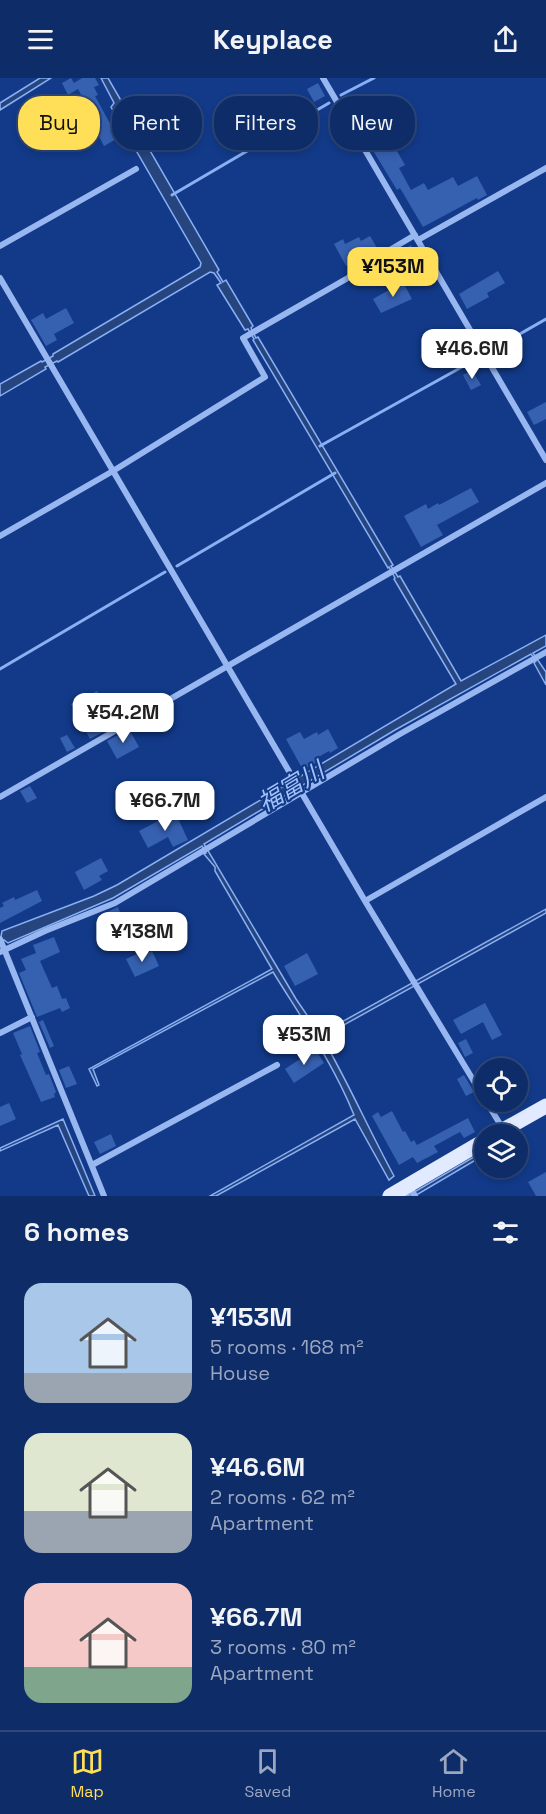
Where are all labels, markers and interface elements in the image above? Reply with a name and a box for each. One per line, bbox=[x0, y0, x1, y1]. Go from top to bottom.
text: Keyplace bbox=[213, 22, 333, 57]
icon: menu bbox=[24, 23, 57, 56]
icon: share bbox=[489, 23, 522, 56]
chip: Buy bbox=[18, 96, 100, 150]
chip: Rent bbox=[112, 96, 202, 150]
chip: Filters bbox=[214, 96, 318, 150]
chip: New bbox=[330, 96, 415, 150]
pin: ¥153M bbox=[351, 247, 435, 298]
text: ¥153M bbox=[361, 253, 425, 279]
pin: ¥46.6M bbox=[423, 329, 521, 380]
text: ¥46.6M bbox=[435, 335, 509, 361]
pin: ¥54.2M bbox=[74, 693, 172, 744]
text: ¥54.2M bbox=[87, 699, 159, 725]
water label: 福富川 bbox=[252, 753, 332, 818]
pin: ¥66.7M bbox=[116, 781, 214, 832]
text: ¥66.7M bbox=[129, 787, 201, 813]
pin: ¥138M bbox=[100, 912, 184, 963]
text: ¥138M bbox=[110, 918, 174, 944]
pin: ¥53M bbox=[268, 1015, 340, 1066]
text: ¥53M bbox=[277, 1021, 331, 1047]
map controls bbox=[474, 1058, 528, 1178]
button: locate bbox=[474, 1058, 528, 1112]
button: layers bbox=[474, 1124, 528, 1178]
text: 6 homes bbox=[24, 1215, 129, 1249]
icon: filters bbox=[489, 1216, 522, 1249]
text: ¥153M bbox=[210, 1300, 292, 1334]
icon: home bbox=[72, 1307, 144, 1379]
text: 5 rooms · 168 m² bbox=[210, 1334, 364, 1360]
text: House bbox=[210, 1360, 270, 1386]
text: ¥46.6M bbox=[210, 1450, 305, 1484]
icon: home bbox=[72, 1457, 144, 1529]
text: 2 rooms · 62 m² bbox=[210, 1484, 355, 1510]
text: Apartment bbox=[210, 1510, 314, 1536]
text: ¥66.7M bbox=[210, 1600, 302, 1634]
icon: home bbox=[72, 1607, 144, 1679]
text: 3 rooms · 80 m² bbox=[210, 1634, 356, 1660]
text: Apartment bbox=[210, 1660, 314, 1686]
tab: Map bbox=[70, 1745, 104, 1802]
tab: Saved bbox=[245, 1745, 291, 1802]
tab: Home bbox=[432, 1745, 476, 1802]

